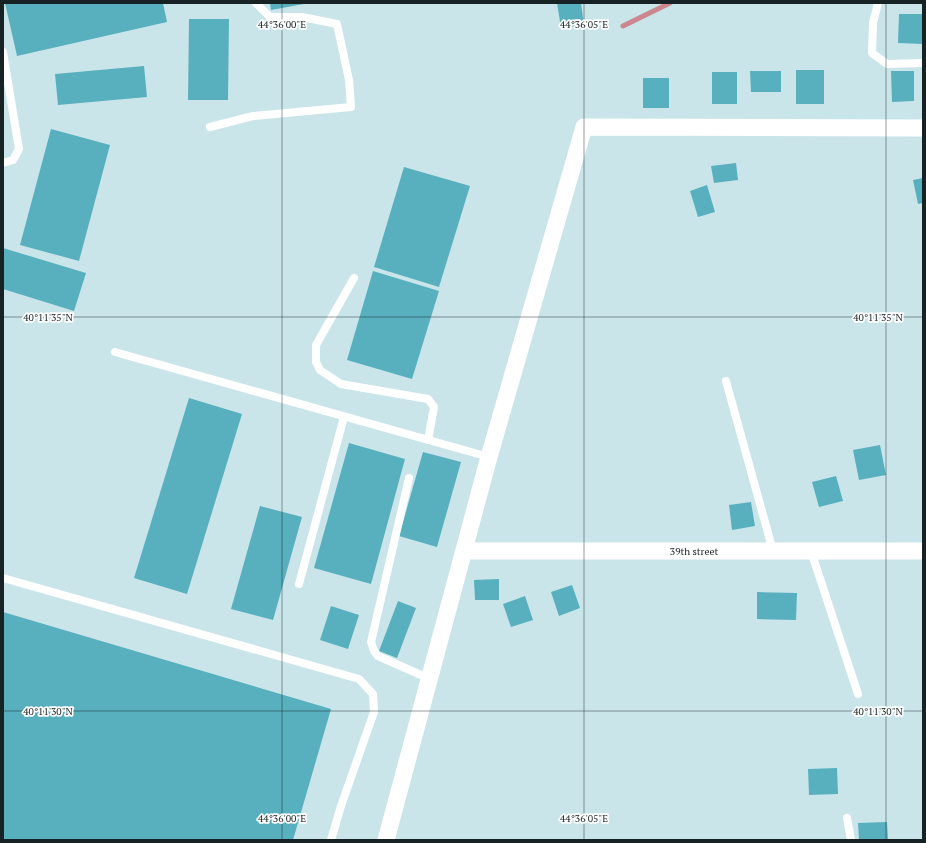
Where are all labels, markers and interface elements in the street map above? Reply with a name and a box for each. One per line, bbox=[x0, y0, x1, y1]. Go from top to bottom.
text: 44°36'00"E bbox=[258, 18, 306, 31]
text: 44°36'05"E bbox=[560, 18, 608, 31]
text: 40°11'35"N bbox=[23, 311, 73, 324]
text: 40°11'35"N bbox=[853, 311, 903, 324]
street label: 39th street bbox=[670, 545, 718, 558]
text: 40°11'30"N bbox=[23, 705, 73, 718]
text: 40°11'30"N bbox=[853, 705, 903, 718]
text: 44°36'00"E bbox=[258, 812, 306, 825]
text: 44°36'05"E bbox=[560, 812, 608, 825]

